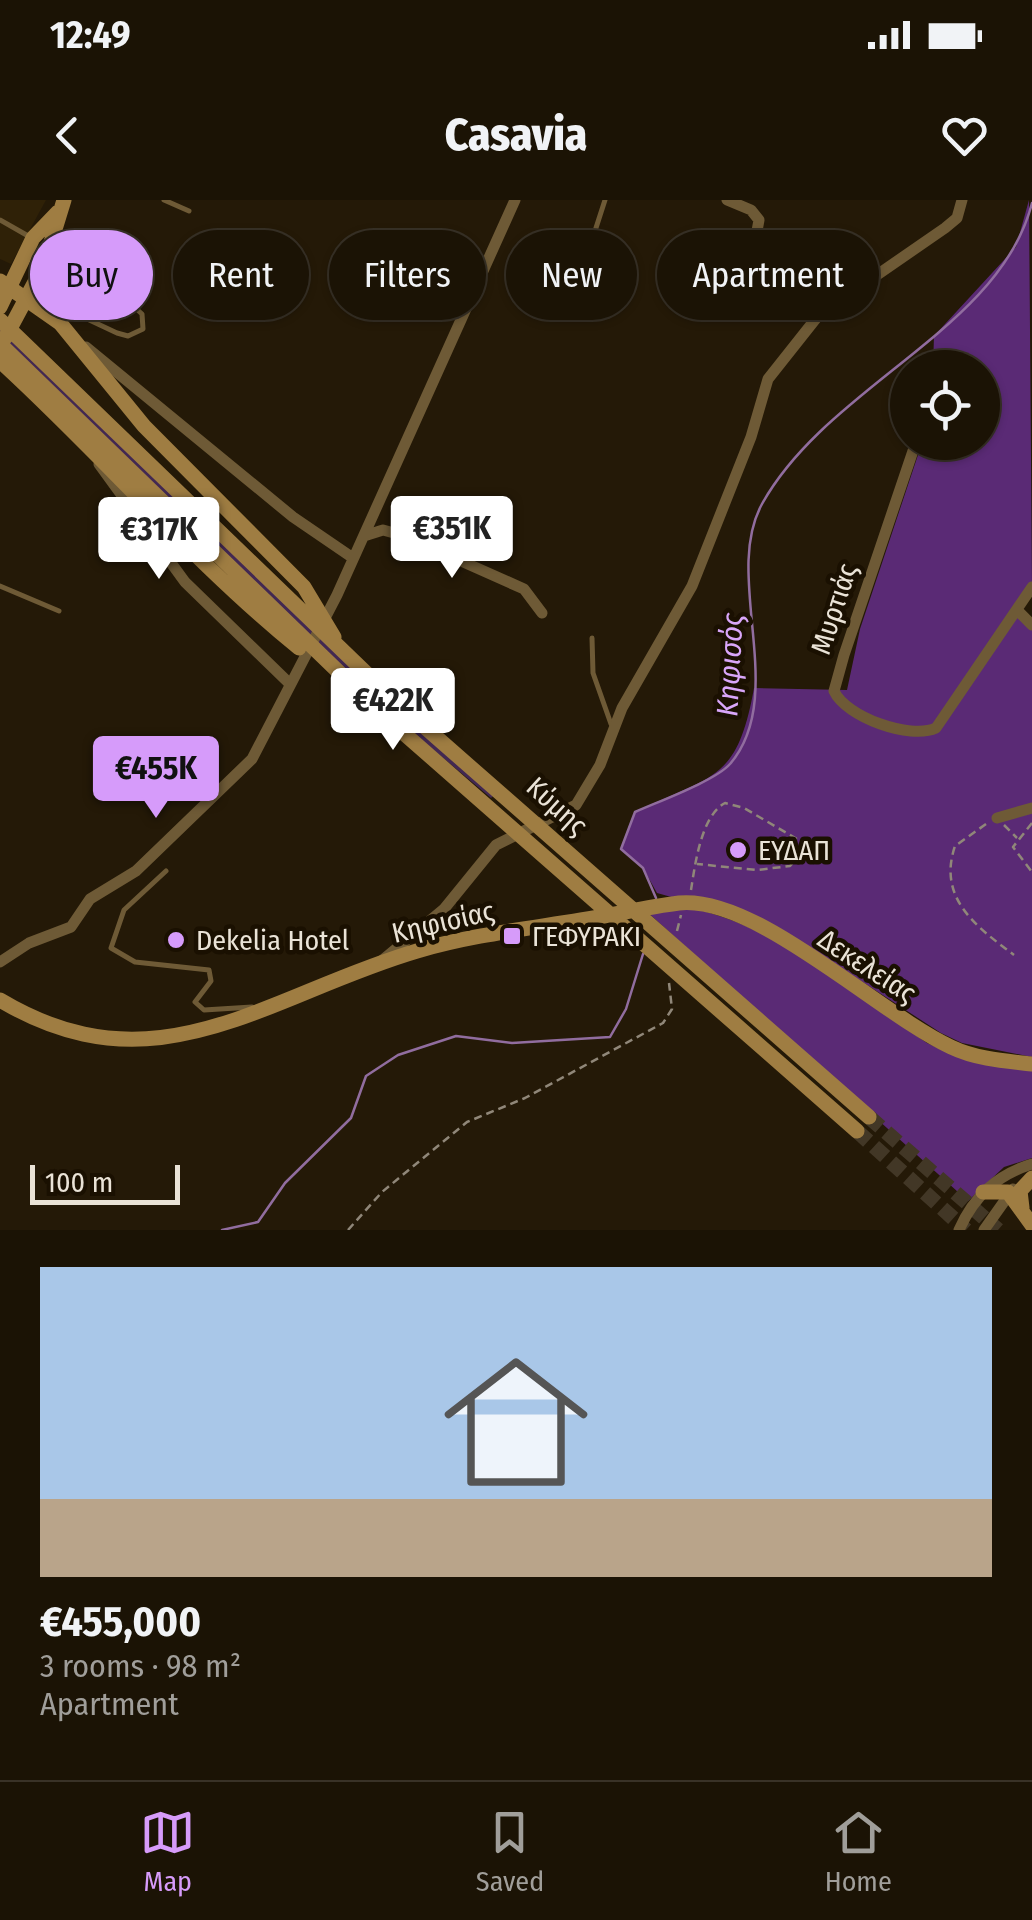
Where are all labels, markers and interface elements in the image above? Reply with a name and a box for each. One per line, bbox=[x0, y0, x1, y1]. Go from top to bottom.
text: 12:49 bbox=[50, 12, 131, 58]
icon: back bbox=[40, 108, 95, 163]
text: Casavia bbox=[445, 108, 587, 162]
icon: heart bbox=[937, 108, 992, 163]
chip: Buy bbox=[30, 230, 153, 320]
chip: Rent bbox=[173, 230, 309, 320]
chip: Filters bbox=[329, 230, 486, 320]
chip: New bbox=[506, 230, 637, 320]
chip: Apartment bbox=[657, 230, 879, 320]
map controls bbox=[890, 350, 1000, 460]
button: locate bbox=[890, 350, 1000, 460]
pin: €351K bbox=[382, 496, 522, 581]
pin: €317K bbox=[89, 497, 229, 582]
text: €351K bbox=[413, 509, 491, 547]
text: €317K bbox=[120, 510, 198, 548]
street label: Μυρτιάς bbox=[804, 559, 864, 658]
water label: Κηφισός bbox=[709, 611, 751, 717]
pin: €422K bbox=[323, 668, 463, 753]
text: €422K bbox=[353, 681, 433, 719]
pin: €455K bbox=[86, 736, 226, 821]
text: €455K bbox=[115, 749, 197, 787]
street label: Κύμης bbox=[520, 770, 594, 842]
place label: ΕΥΔΑΠ bbox=[758, 834, 830, 867]
marker: ΕΥΔΑΠ bbox=[727, 839, 749, 861]
street label: Κηφισίας bbox=[389, 894, 497, 950]
place label: ΓΕΦΥΡΑΚΙ bbox=[532, 920, 641, 953]
street label: Δεκελείας bbox=[812, 922, 922, 1010]
place label: Dekelia Hotel bbox=[196, 924, 349, 957]
marker: ΓΕΦΥΡΑΚΙ bbox=[501, 925, 523, 947]
marker: Dekelia Hotel bbox=[165, 929, 187, 951]
scale bar bbox=[30, 1160, 180, 1204]
text: 100 m bbox=[45, 1166, 113, 1199]
icon: home bbox=[426, 1332, 606, 1512]
text: €455,000 bbox=[40, 1597, 201, 1647]
text: 3 rooms · 98 m² bbox=[40, 1647, 241, 1685]
text: Apartment bbox=[40, 1685, 179, 1723]
tab: Map bbox=[140, 1805, 195, 1898]
tab: Saved bbox=[476, 1805, 544, 1898]
tab: Home bbox=[825, 1805, 892, 1898]

